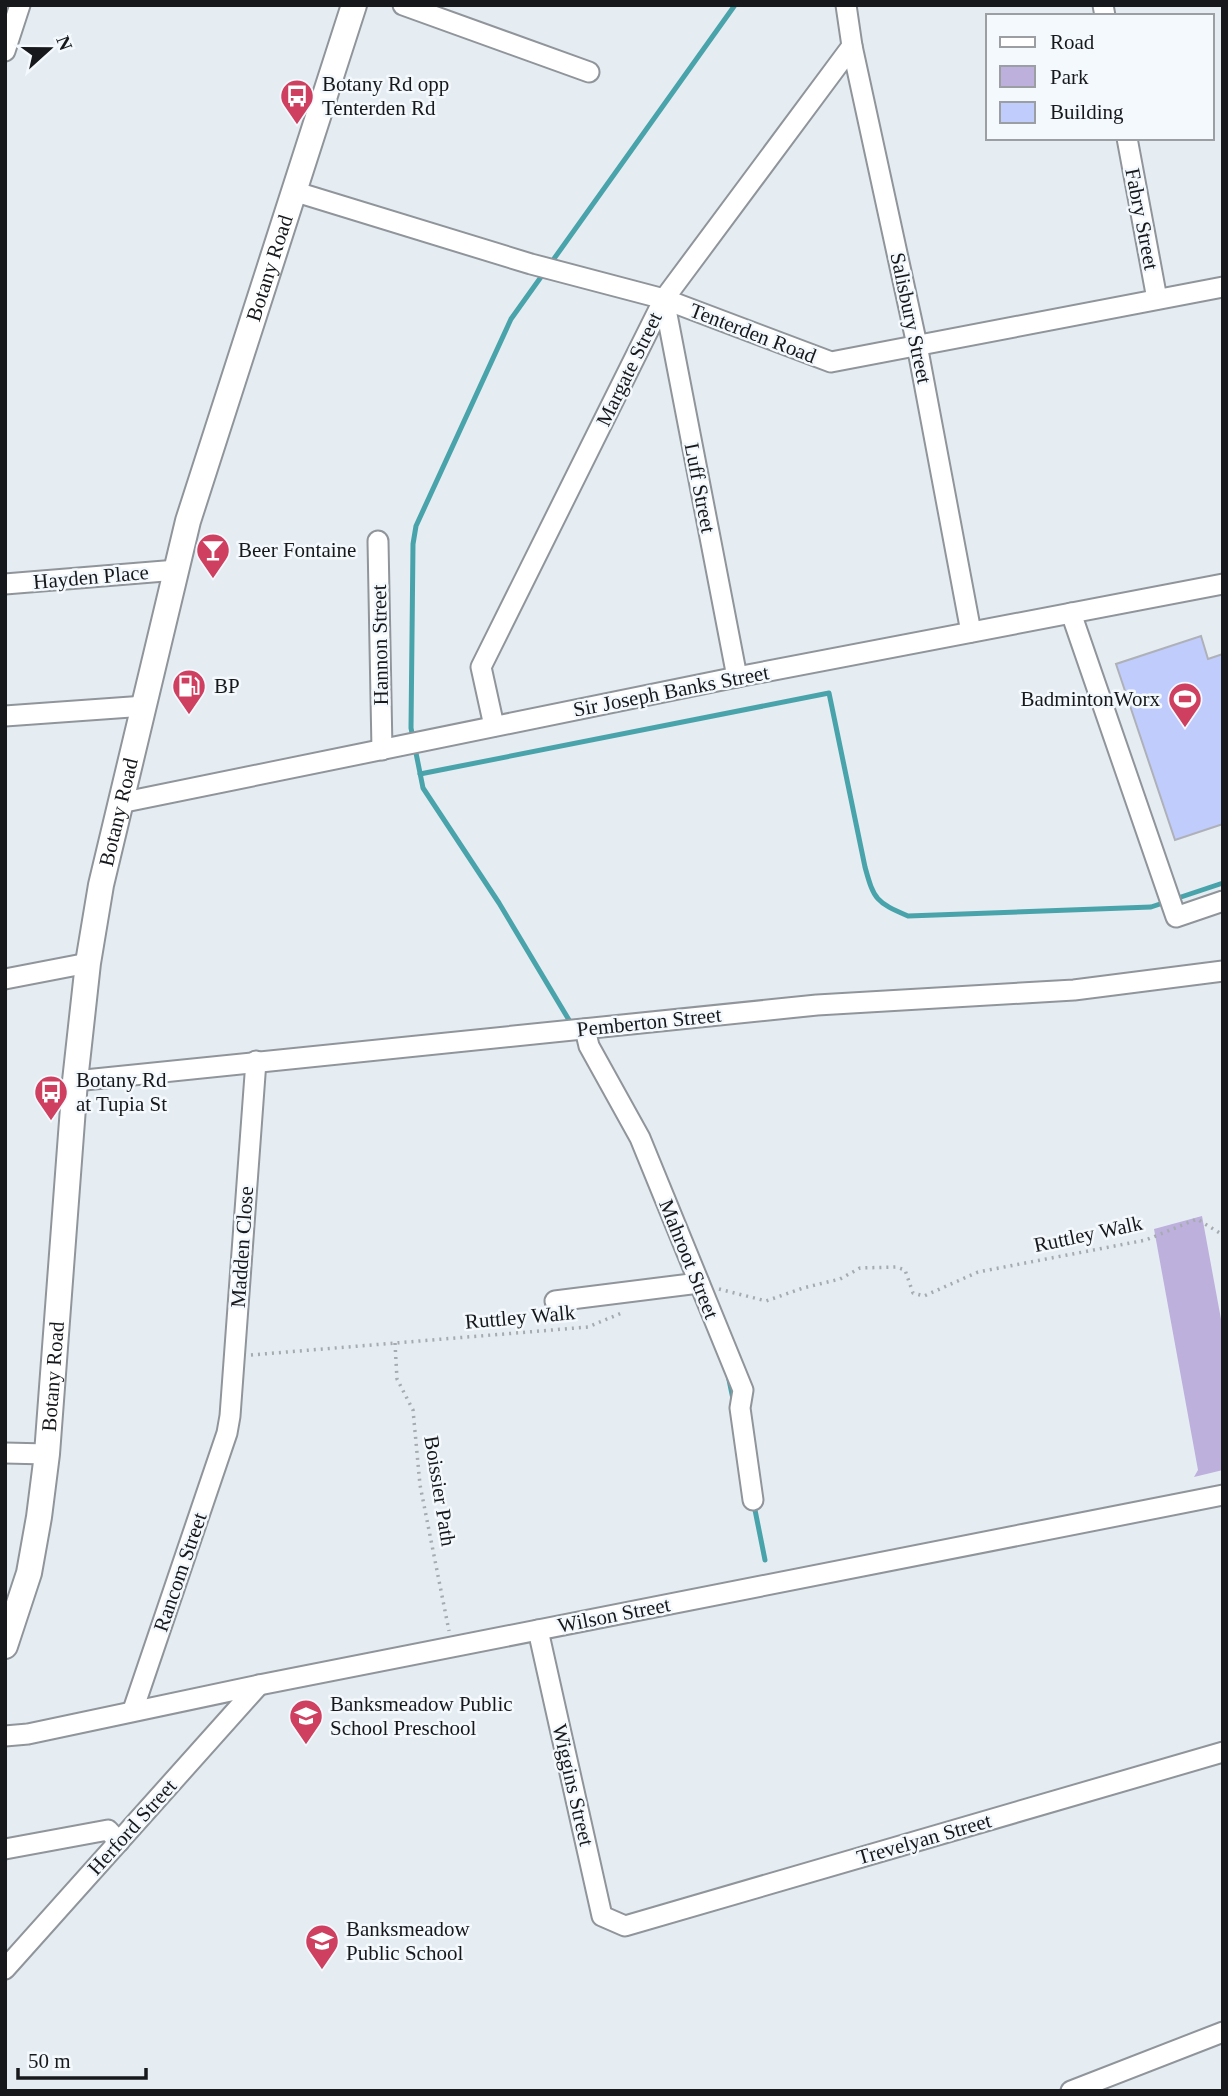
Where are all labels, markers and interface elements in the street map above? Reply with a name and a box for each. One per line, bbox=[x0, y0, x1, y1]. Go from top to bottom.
north arrow bbox=[14, 14, 84, 84]
legend bbox=[986, 14, 1214, 140]
text: Road bbox=[1050, 30, 1095, 54]
text: N bbox=[52, 33, 77, 54]
text: Park bbox=[1050, 65, 1089, 89]
place label: Botany Rd opp Tenterden Rd bbox=[322, 72, 449, 120]
bus stop icon: Botany Rd opp Tenterden Rd bbox=[278, 77, 316, 126]
text: Building bbox=[1050, 100, 1124, 124]
street label: Fabry Street bbox=[1120, 166, 1164, 272]
street label: Botany Road bbox=[241, 211, 298, 324]
street label: Salisbury Street bbox=[885, 250, 937, 386]
street label: Tenterden Road bbox=[687, 298, 820, 368]
street label: Margate Street bbox=[591, 308, 667, 430]
street label: Luff Street bbox=[680, 441, 721, 535]
bar icon: Beer Fontaine bbox=[194, 531, 232, 580]
place label: Beer Fontaine bbox=[238, 538, 356, 562]
street label: Hayden Place bbox=[32, 560, 150, 594]
street label: Hannon Street bbox=[367, 584, 393, 706]
street label: Sir Joseph Banks Street bbox=[571, 660, 771, 722]
fuel station icon: BP bbox=[170, 667, 208, 716]
place label: BP bbox=[214, 674, 240, 698]
sports icon: BadmintonWorx bbox=[1166, 680, 1204, 729]
place label: BadmintonWorx bbox=[1021, 687, 1160, 711]
street label: Botany Road bbox=[94, 755, 143, 869]
street label: Pemberton Street bbox=[576, 1002, 723, 1042]
place label: Botany Rd at Tupia St bbox=[76, 1068, 167, 1116]
bus stop icon: Botany Rd at Tupia St bbox=[32, 1073, 70, 1122]
street label: Madden Close bbox=[226, 1185, 258, 1309]
street label: Mahroot Street bbox=[654, 1196, 724, 1322]
street label: Ruttley Walk bbox=[1031, 1211, 1145, 1257]
street label: Ruttley Walk bbox=[464, 1300, 577, 1334]
street label: Botany Road bbox=[37, 1320, 69, 1432]
street label: Boissier Path bbox=[419, 1434, 461, 1548]
street label: Rancom Street bbox=[148, 1509, 212, 1635]
street label: Wilson Street bbox=[556, 1592, 672, 1638]
place label: Banksmeadow Public School Preschool bbox=[330, 1692, 513, 1740]
school or university icon: Banksmeadow Public School Preschool bbox=[287, 1697, 325, 1746]
street label: Wiggins Street bbox=[547, 1722, 599, 1849]
street label: Herford Street bbox=[83, 1774, 181, 1880]
street label: Trevelyan Street bbox=[854, 1808, 994, 1870]
place label: Banksmeadow Public School bbox=[346, 1917, 470, 1965]
school or university icon: Banksmeadow Public School bbox=[303, 1922, 341, 1971]
scale bar bbox=[18, 2036, 145, 2080]
text: 50 m bbox=[28, 2049, 71, 2073]

